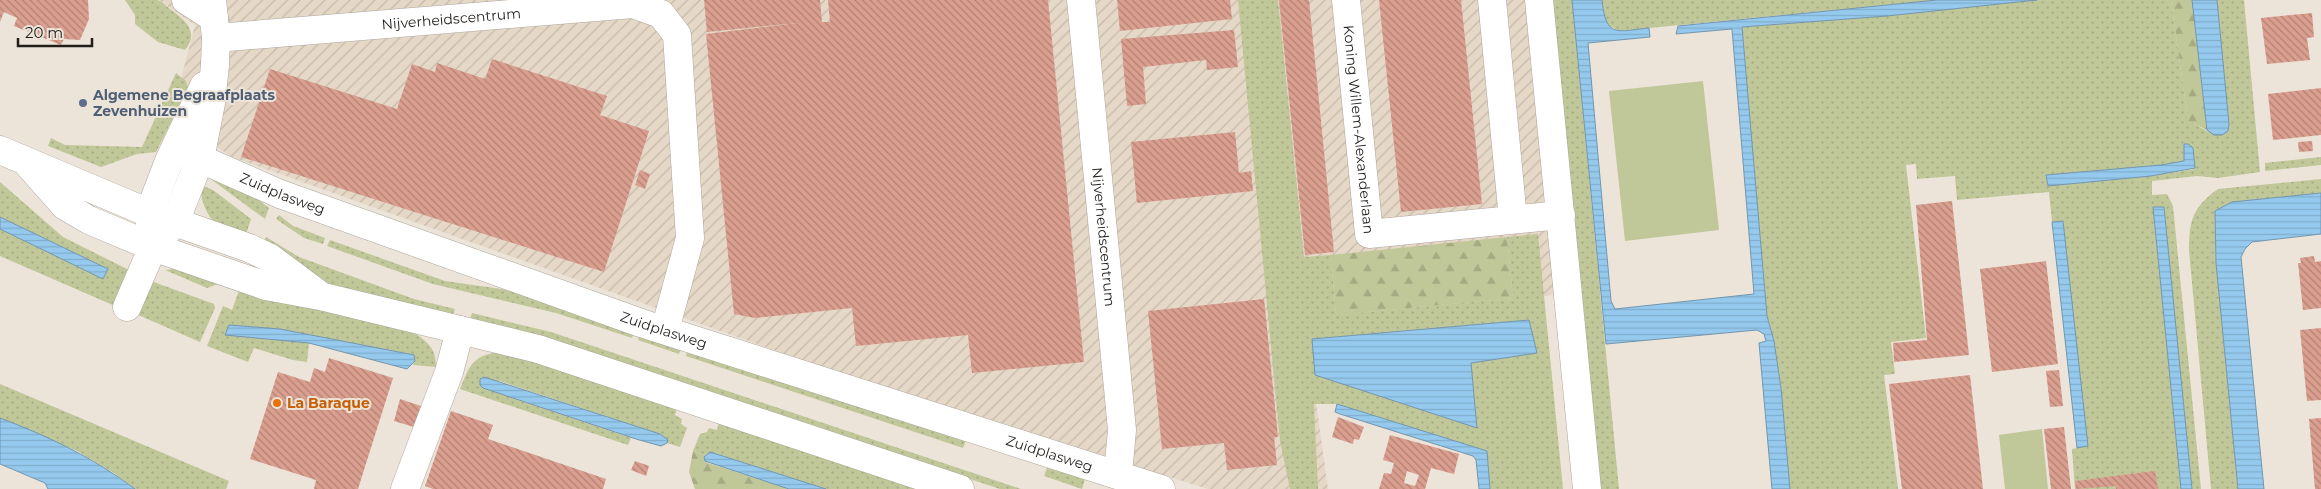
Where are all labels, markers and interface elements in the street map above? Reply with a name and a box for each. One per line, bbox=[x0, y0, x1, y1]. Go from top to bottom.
street label: Nijverheidscentrum bbox=[381, 4, 522, 33]
scale bar bbox=[18, 15, 91, 47]
text: 20 m bbox=[25, 23, 63, 42]
street label: Koning Willem-Alexanderlaan bbox=[1339, 24, 1378, 235]
place label: Algemene Begraafplaats Zevenhuizen bbox=[92, 86, 275, 120]
marker: Algemene Begraafplaats Zevenhuizen bbox=[77, 97, 89, 109]
street label: Nijverheidscentrum bbox=[1088, 167, 1119, 307]
street label: Zuidplasweg bbox=[237, 168, 327, 218]
street label: Zuidplasweg bbox=[618, 307, 709, 353]
place label: La Baraque bbox=[287, 394, 370, 412]
marker: La Baraque bbox=[271, 397, 283, 409]
street label: Zuidplasweg bbox=[1004, 431, 1095, 476]

